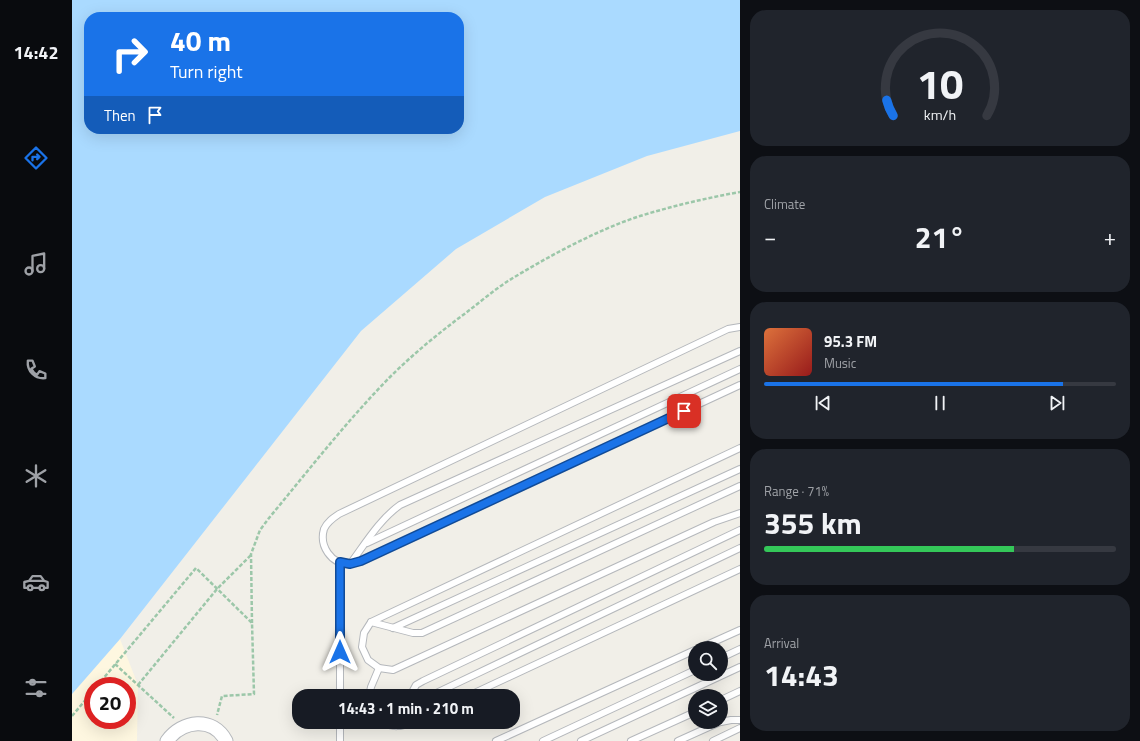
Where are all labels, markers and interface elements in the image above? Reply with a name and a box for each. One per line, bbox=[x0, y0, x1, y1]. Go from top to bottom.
text: 40 m bbox=[170, 19, 231, 62]
icon: right bbox=[104, 28, 156, 80]
text: 14:42 bbox=[14, 39, 58, 66]
text: 10 bbox=[917, 52, 963, 115]
text: Turn right bbox=[170, 58, 243, 85]
text: Then bbox=[104, 104, 136, 127]
icon: arrive bbox=[144, 104, 166, 126]
text: km/h bbox=[924, 104, 956, 126]
icon: directions bbox=[22, 144, 50, 172]
text: Climate bbox=[764, 194, 805, 214]
text: 21° bbox=[915, 214, 965, 260]
text: − bbox=[764, 220, 776, 254]
text: + bbox=[1104, 220, 1116, 254]
icon: music bbox=[22, 250, 50, 278]
text: 95.3 FM bbox=[824, 330, 877, 353]
text: Music bbox=[824, 353, 856, 373]
icon: phone bbox=[22, 356, 50, 384]
icon: previous bbox=[812, 392, 834, 414]
icon: pause bbox=[929, 392, 951, 414]
icon: next bbox=[1046, 392, 1068, 414]
pin bbox=[667, 394, 701, 428]
icon: arrive bbox=[673, 400, 695, 422]
icon: climate bbox=[22, 462, 50, 490]
text: Range · 71% bbox=[764, 481, 829, 501]
text: 355 km bbox=[764, 500, 862, 546]
icon: car bbox=[22, 568, 50, 596]
position arrow bbox=[319, 631, 361, 673]
text: Arrival bbox=[764, 633, 799, 653]
map controls bbox=[688, 641, 728, 729]
button: search bbox=[688, 641, 728, 681]
text: 14:43 bbox=[764, 652, 839, 698]
icon: filters bbox=[22, 674, 50, 702]
speed limit sign: 20 bbox=[84, 677, 136, 729]
button: layers bbox=[688, 689, 728, 729]
text: 14:43 · 1 min · 210 m bbox=[338, 697, 474, 720]

